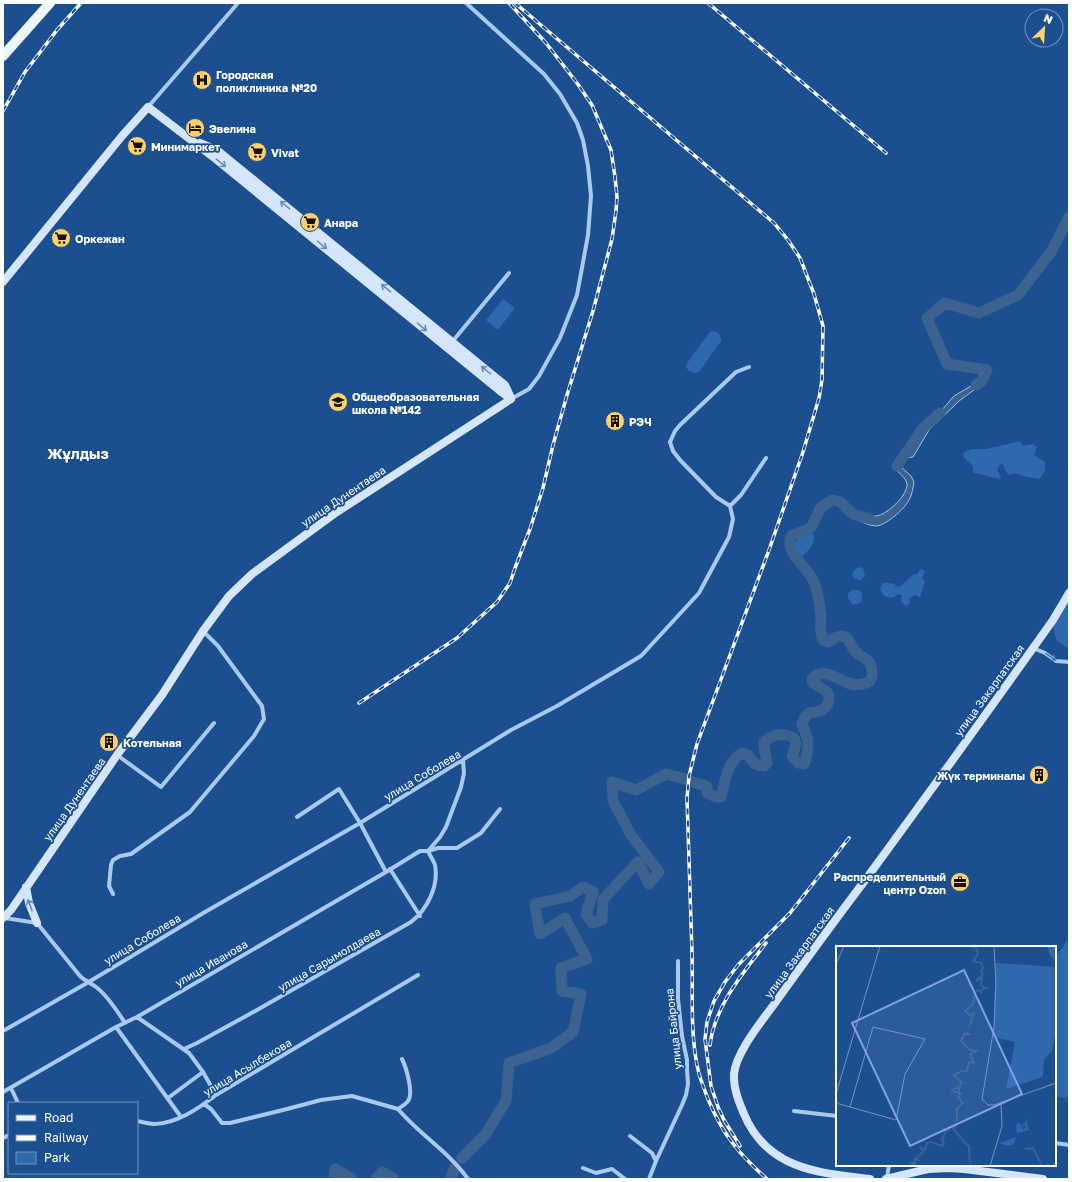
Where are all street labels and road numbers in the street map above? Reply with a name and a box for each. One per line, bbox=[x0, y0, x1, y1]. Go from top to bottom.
street label: улица Дунентаева bbox=[298, 463, 388, 529]
street label: улица Закарпатская bbox=[951, 642, 1027, 738]
street label: улица Соболева bbox=[381, 747, 463, 803]
street label: улица Дунентаева bbox=[40, 755, 108, 843]
street label: улица Закарпатская bbox=[761, 904, 837, 1000]
street label: улица Соболева bbox=[101, 911, 183, 967]
street label: улица Сарымолдаева bbox=[275, 924, 383, 994]
street label: улица Иванова bbox=[172, 937, 250, 989]
street label: улица Байрона bbox=[662, 988, 684, 1070]
street label: улица Асылбекова bbox=[200, 1035, 294, 1099]

